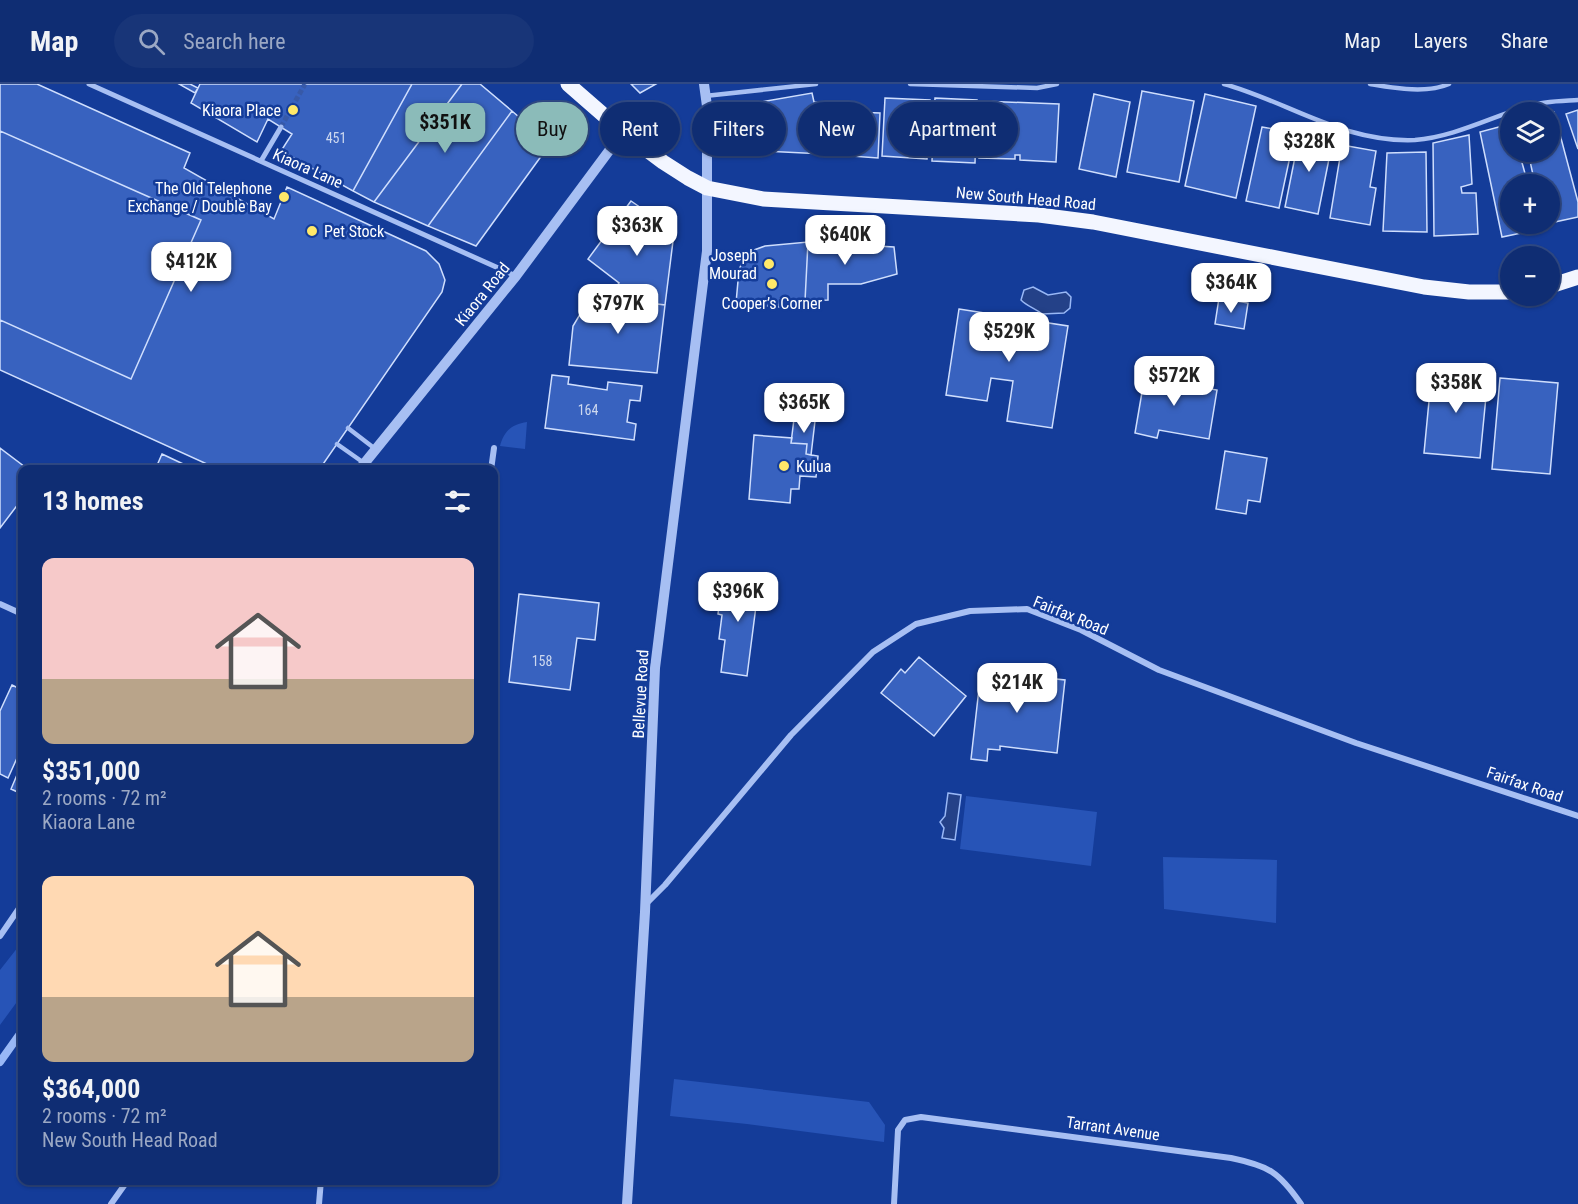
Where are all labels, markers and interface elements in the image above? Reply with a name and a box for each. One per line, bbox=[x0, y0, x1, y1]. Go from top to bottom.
search box bbox=[114, 14, 534, 68]
text: Map bbox=[30, 25, 78, 58]
icon: search bbox=[135, 25, 168, 58]
text: Search here bbox=[183, 29, 286, 54]
text: Map bbox=[1344, 29, 1381, 53]
text: Layers bbox=[1414, 29, 1468, 53]
text: Share bbox=[1501, 29, 1548, 53]
place label: Kiaora Place bbox=[202, 101, 281, 120]
chip: Buy bbox=[516, 102, 588, 156]
chip: Rent bbox=[600, 102, 680, 156]
chip: Filters bbox=[692, 102, 786, 156]
chip: New bbox=[798, 102, 876, 156]
chip: Apartment bbox=[888, 102, 1018, 156]
map controls bbox=[1500, 102, 1560, 306]
button: layers bbox=[1500, 102, 1560, 162]
marker: Kiaora Place bbox=[286, 103, 300, 117]
pin: $351K bbox=[403, 103, 487, 154]
text: $351K bbox=[419, 110, 471, 134]
pin: $328K bbox=[1267, 122, 1351, 173]
text: $328K bbox=[1283, 129, 1335, 153]
house number: 451 bbox=[326, 130, 346, 146]
street label: Kiaora Lane bbox=[270, 145, 346, 192]
button: + bbox=[1500, 174, 1560, 234]
place label: The Old Telephone Exchange / Double Bay bbox=[127, 179, 272, 216]
street label: New South Head Road bbox=[955, 183, 1097, 214]
marker: The Old Telephone Exchange / Double Bay bbox=[277, 190, 291, 204]
pin: $363K bbox=[595, 206, 679, 257]
text: $363K bbox=[611, 213, 663, 237]
pin: $640K bbox=[803, 215, 887, 266]
place label: Pet Stock bbox=[324, 222, 385, 241]
text: $640K bbox=[819, 222, 871, 246]
marker: Pet Stock bbox=[305, 224, 319, 238]
pin: $412K bbox=[149, 242, 233, 293]
place label: Joseph Mourad bbox=[709, 246, 757, 283]
button: − bbox=[1500, 246, 1560, 306]
text: $412K bbox=[165, 249, 217, 273]
marker: Joseph Mourad bbox=[762, 257, 776, 271]
street label: Kiaora Road bbox=[451, 259, 514, 330]
pin: $364K bbox=[1189, 263, 1273, 314]
text: $364K bbox=[1205, 270, 1257, 294]
marker: Cooper’s Corner bbox=[765, 277, 779, 291]
pin: $797K bbox=[576, 284, 660, 335]
text: $797K bbox=[592, 291, 644, 315]
place label: Cooper’s Corner bbox=[722, 294, 823, 313]
pin: $529K bbox=[967, 312, 1051, 363]
text: $529K bbox=[983, 319, 1035, 343]
pin: $572K bbox=[1132, 356, 1216, 407]
text: $572K bbox=[1148, 363, 1200, 387]
pin: $358K bbox=[1414, 363, 1498, 414]
text: $358K bbox=[1430, 370, 1482, 394]
pin: $365K bbox=[762, 383, 846, 434]
text: $365K bbox=[778, 390, 830, 414]
house number: 164 bbox=[578, 402, 598, 418]
place label: Kulua bbox=[796, 457, 831, 476]
marker: Kulua bbox=[777, 459, 791, 473]
icon: filters bbox=[441, 485, 474, 518]
text: 13 homes bbox=[42, 486, 144, 516]
pin: $396K bbox=[696, 572, 780, 623]
text: $396K bbox=[712, 579, 764, 603]
street label: Fairfax Road bbox=[1030, 592, 1111, 639]
icon: home bbox=[204, 597, 312, 705]
street label: Bellevue Road bbox=[629, 649, 652, 739]
house number: 158 bbox=[532, 653, 552, 669]
pin: $214K bbox=[975, 663, 1059, 714]
text: $214K bbox=[991, 670, 1043, 694]
text: $351,000 bbox=[42, 756, 140, 786]
street label: Fairfax Road bbox=[1484, 763, 1565, 806]
text: 2 rooms · 72 m² bbox=[42, 786, 167, 810]
text: Kiaora Lane bbox=[42, 810, 135, 834]
icon: home bbox=[204, 915, 312, 1023]
text: $364,000 bbox=[42, 1074, 140, 1104]
text: 2 rooms · 72 m² bbox=[42, 1104, 167, 1128]
street label: Tarrant Avenue bbox=[1065, 1113, 1161, 1144]
text: New South Head Road bbox=[42, 1128, 218, 1152]

